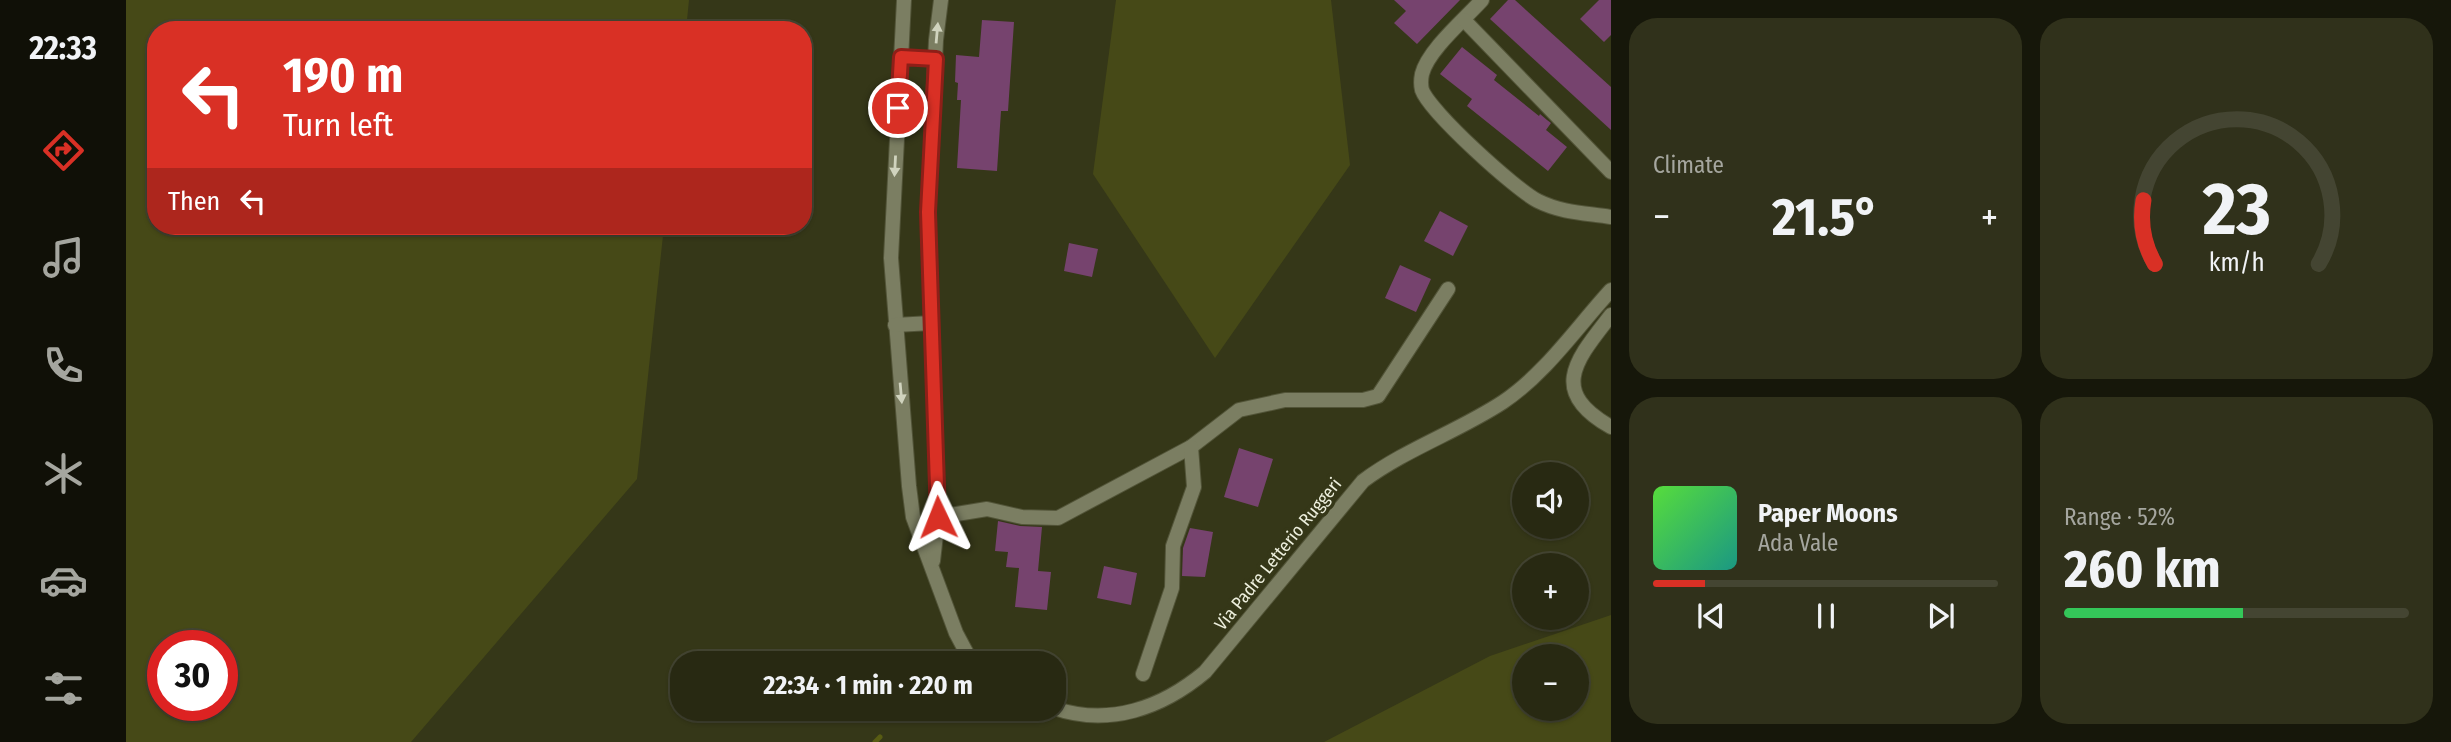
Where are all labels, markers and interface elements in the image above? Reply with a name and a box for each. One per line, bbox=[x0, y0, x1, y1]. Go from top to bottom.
one-way arrow bbox=[932, 22, 943, 44]
text: 22:33 bbox=[29, 29, 97, 67]
text: 190 m bbox=[283, 46, 403, 105]
icon: left bbox=[168, 49, 259, 140]
pin bbox=[868, 78, 928, 138]
icon: arrive bbox=[879, 89, 917, 127]
text: Turn left bbox=[283, 106, 393, 144]
icon: directions bbox=[39, 126, 88, 175]
text: Climate bbox=[1653, 151, 1724, 179]
one-way arrow bbox=[890, 155, 901, 177]
text: 23 bbox=[2201, 167, 2271, 254]
icon: left bbox=[234, 182, 272, 220]
text: Then bbox=[168, 186, 220, 217]
text: 21.5° bbox=[1772, 186, 1879, 249]
text: − bbox=[1653, 194, 1670, 240]
text: + bbox=[1981, 194, 1998, 240]
icon: music bbox=[39, 233, 88, 282]
text: km/h bbox=[2209, 248, 2264, 278]
icon: phone bbox=[39, 341, 88, 390]
one-way arrow bbox=[896, 382, 907, 404]
icon: climate bbox=[39, 449, 88, 498]
map controls bbox=[1512, 462, 1589, 721]
button: sound bbox=[1512, 462, 1589, 539]
street label: Via Padre Letterio Ruggeri bbox=[1210, 473, 1346, 635]
position arrow bbox=[901, 480, 975, 554]
text: Paper Moons bbox=[1758, 498, 1898, 529]
text: Range · 52% bbox=[2064, 503, 2175, 531]
text: Ada Vale bbox=[1758, 529, 1838, 557]
text: 260 km bbox=[2064, 538, 2221, 601]
button: + bbox=[1512, 553, 1589, 630]
icon: car bbox=[39, 556, 88, 605]
icon: previous bbox=[1692, 597, 1730, 635]
icon: pause bbox=[1807, 597, 1845, 635]
icon: next bbox=[1922, 597, 1960, 635]
speed limit sign: 30 bbox=[147, 630, 238, 721]
button: − bbox=[1512, 644, 1589, 721]
icon: filters bbox=[39, 664, 88, 713]
text: 22:34 · 1 min · 220 m bbox=[763, 670, 973, 701]

